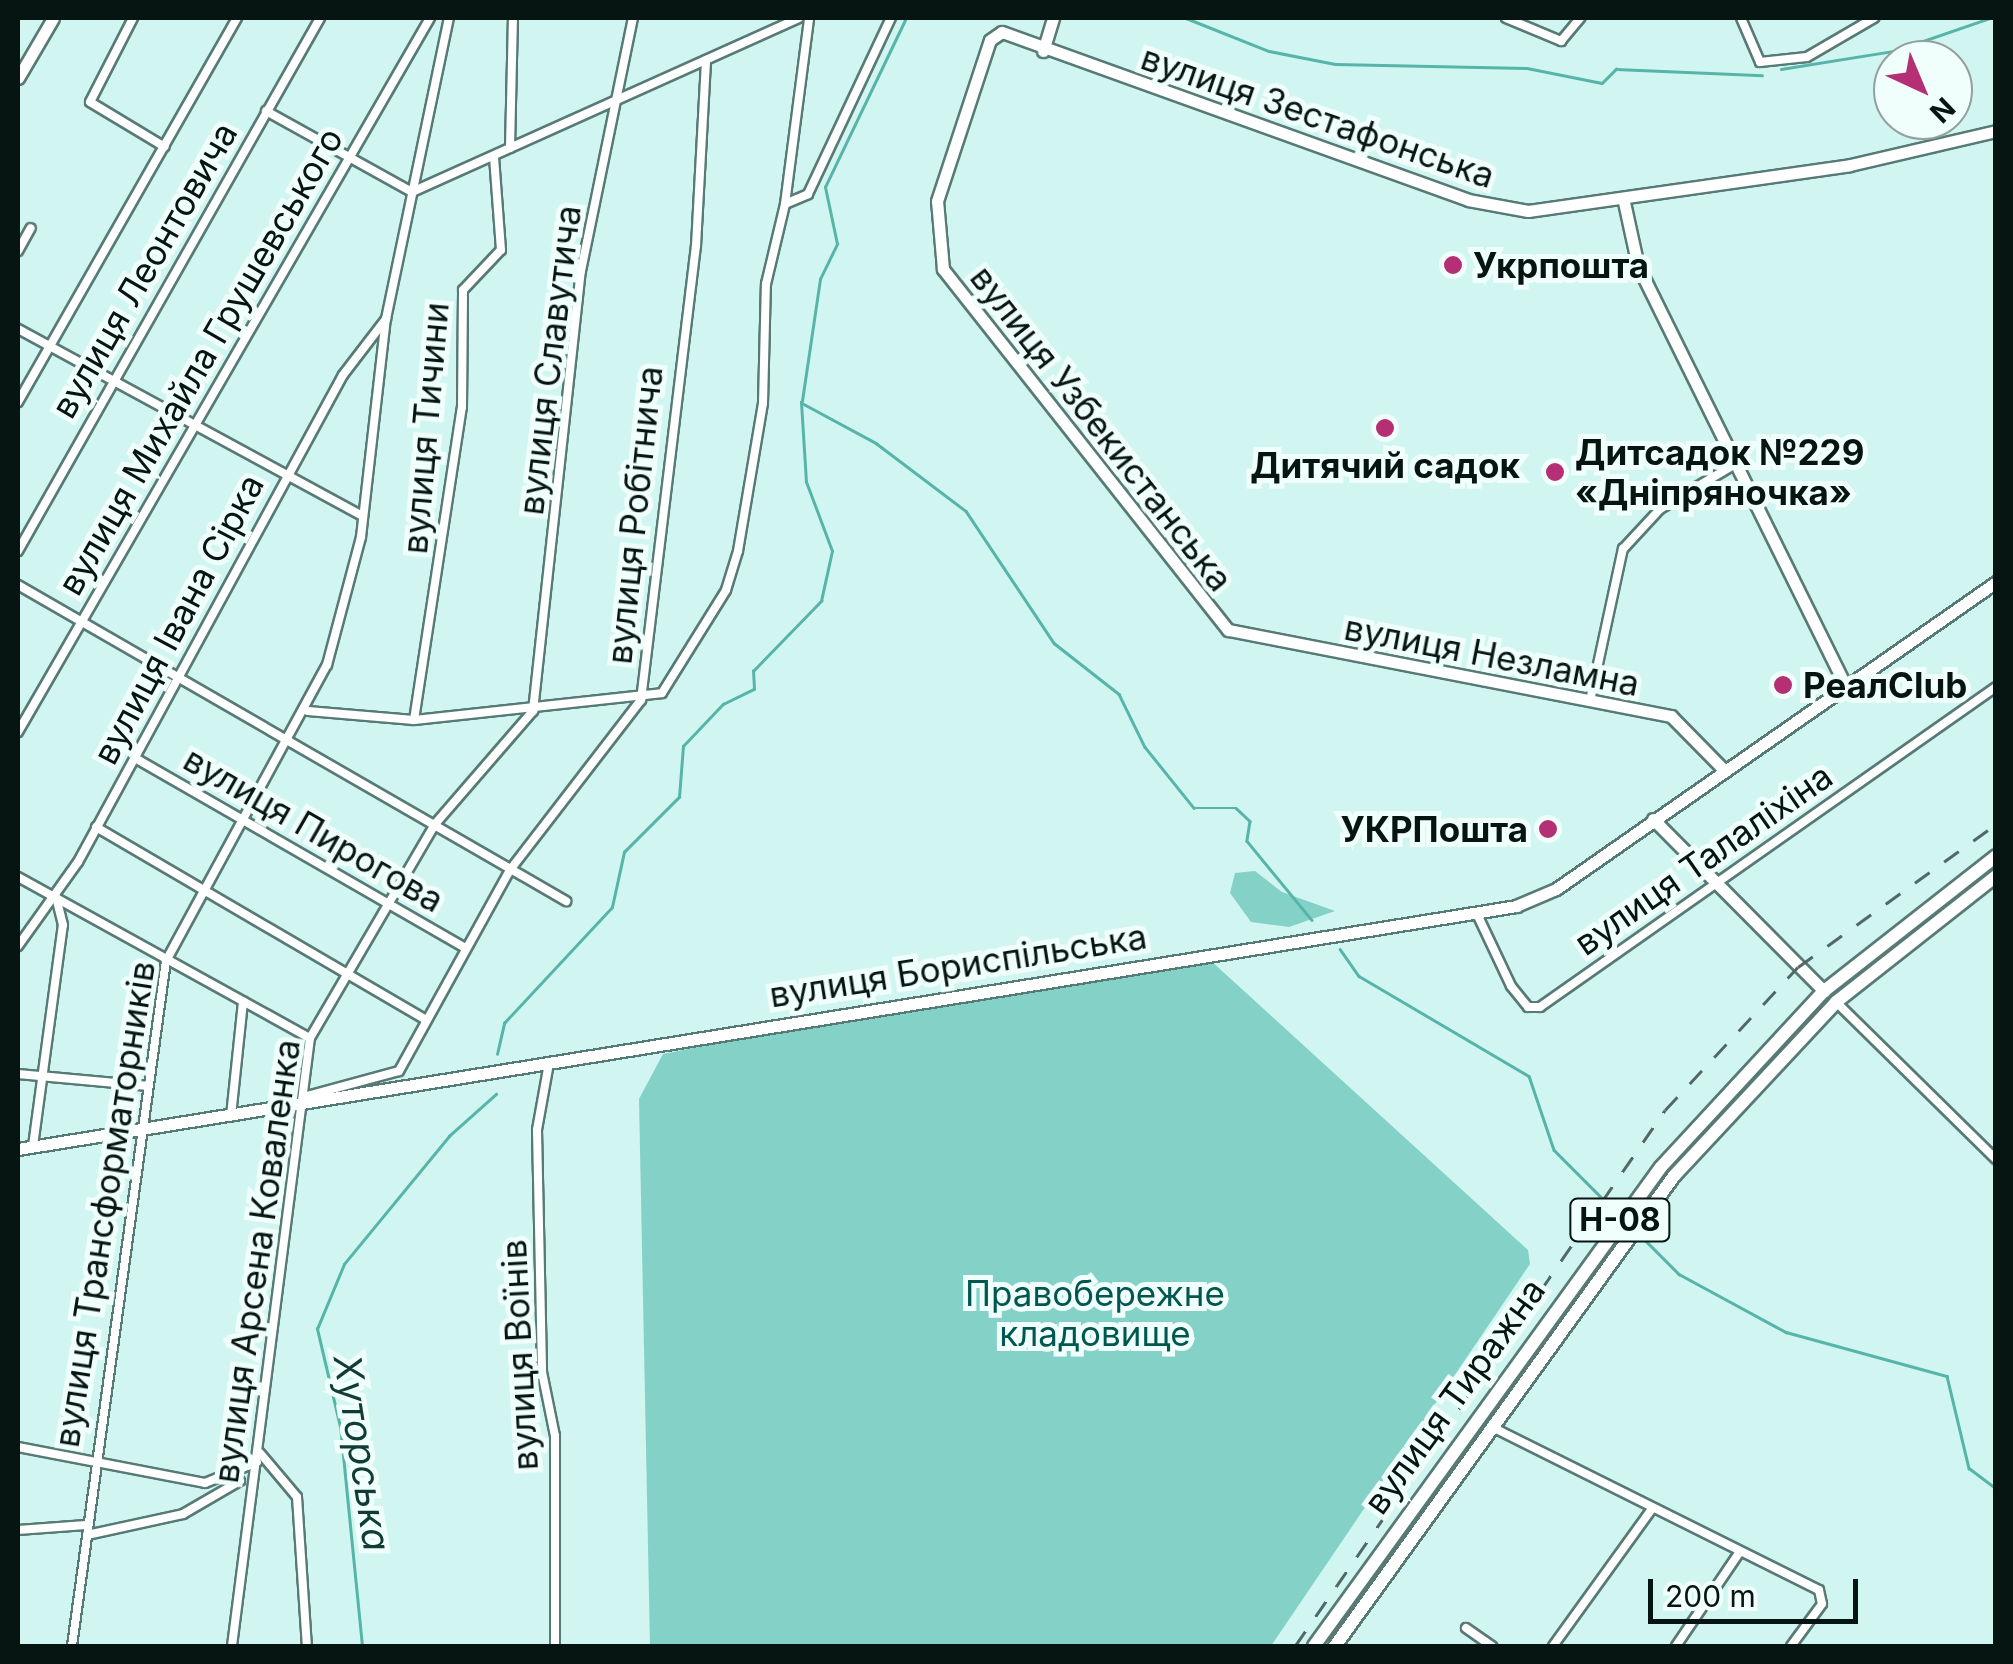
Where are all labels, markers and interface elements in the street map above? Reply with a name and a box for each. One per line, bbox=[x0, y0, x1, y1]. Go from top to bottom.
street label: вулиця Зестафонська bbox=[1136, 36, 1500, 196]
north arrow bbox=[1873, 40, 1973, 140]
text: N bbox=[1923, 90, 1962, 130]
street label: вулиця Леонтовича bbox=[42, 115, 246, 425]
street label: вулиця Михайла Грушевського bbox=[49, 120, 351, 602]
street label: вулиця Славутича bbox=[509, 203, 589, 517]
place label: Укрпошта bbox=[1473, 244, 1649, 286]
marker: Укрпошта bbox=[1442, 254, 1464, 276]
street label: вулиця Узбекистанська bbox=[962, 257, 1242, 599]
street label: вулиця Тичини bbox=[393, 300, 457, 556]
street label: вулиця Робітнича bbox=[597, 364, 671, 666]
marker: Дитячий садок bbox=[1374, 417, 1396, 439]
place label: Дитсадок №229 «Дніпряночка» bbox=[1575, 431, 1864, 513]
place label: Дитячий садок bbox=[1250, 444, 1520, 486]
marker: Дитсадок №229 «Дніпряночка» bbox=[1544, 461, 1566, 483]
street label: вулиця Івана Сірка bbox=[84, 467, 272, 771]
street label: вулиця Незламна bbox=[1341, 606, 1643, 704]
place label: РеалClub bbox=[1803, 664, 1967, 706]
marker: РеалClub bbox=[1772, 674, 1794, 696]
street label: вулиця Пирогова bbox=[177, 738, 451, 920]
street label: вулиця Талаліхіна bbox=[1566, 754, 1840, 964]
place label: УКРПошта bbox=[1340, 808, 1528, 850]
marker: УКРПошта bbox=[1537, 818, 1559, 840]
street label: вулиця Бориспільська bbox=[766, 914, 1150, 1016]
street label: вулиця Трансформаторників bbox=[45, 958, 163, 1450]
street label: вулиця Арсена Коваленка bbox=[204, 1037, 308, 1485]
road number: Н-08 bbox=[1568, 1193, 1672, 1247]
street label: вулиця Воїнів bbox=[492, 1238, 546, 1472]
street label: вулиця Тиражна bbox=[1355, 1270, 1553, 1522]
park label: Правобережне кладовище bbox=[965, 1272, 1225, 1354]
water label: Хуторська bbox=[324, 1352, 400, 1554]
scale bar bbox=[1653, 1559, 1863, 1621]
text: 200 m bbox=[1665, 1578, 1756, 1614]

